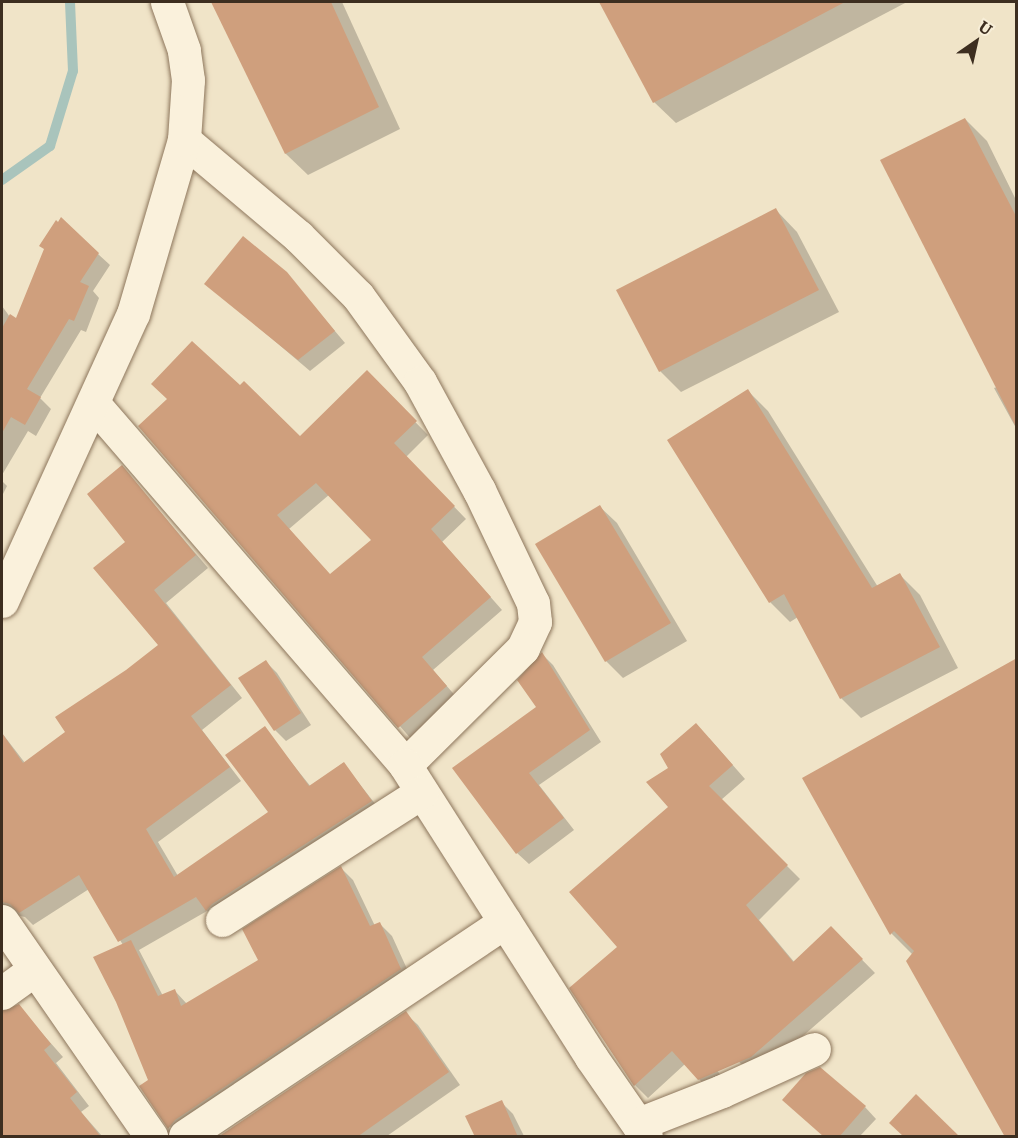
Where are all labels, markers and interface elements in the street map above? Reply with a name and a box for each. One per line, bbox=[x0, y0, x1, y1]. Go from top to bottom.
north arrow bbox=[946, 12, 1006, 72]
text: U bbox=[974, 14, 998, 41]

